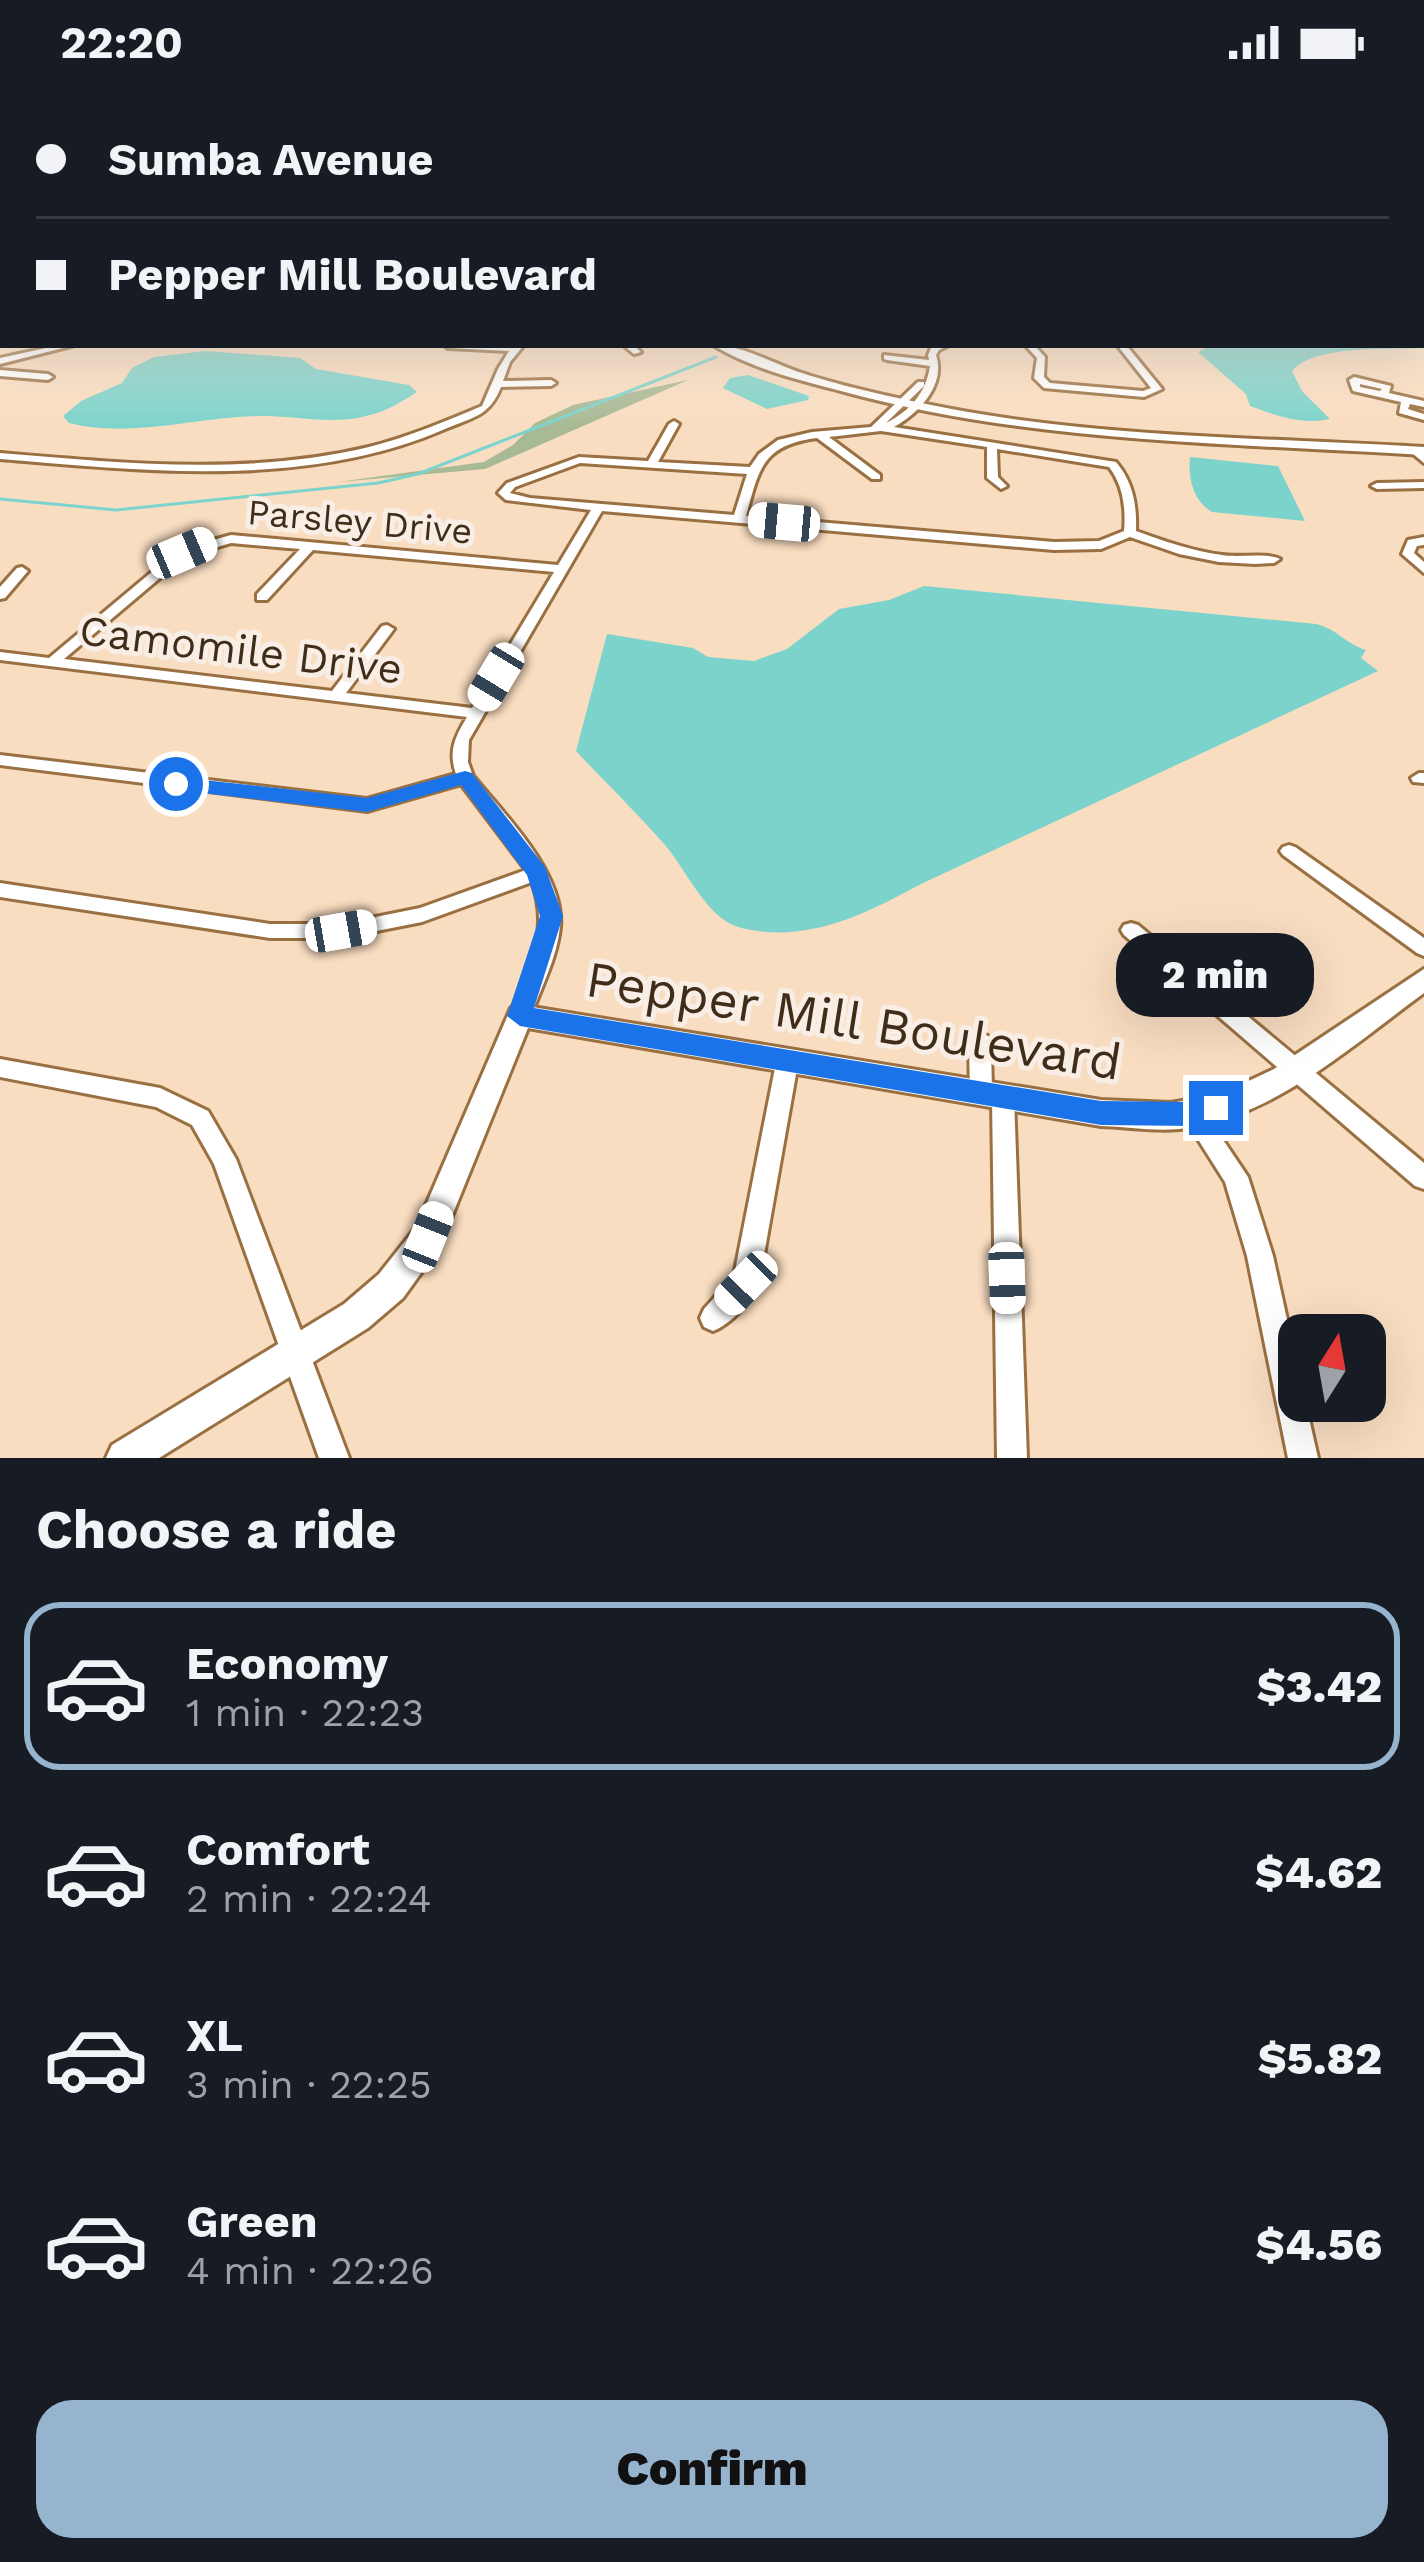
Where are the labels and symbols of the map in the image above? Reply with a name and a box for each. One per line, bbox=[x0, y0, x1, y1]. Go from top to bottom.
street label: Parsley Drive bbox=[246, 491, 474, 553]
car bbox=[747, 501, 821, 543]
car bbox=[142, 522, 222, 584]
street label: Camomile Drive bbox=[77, 605, 405, 694]
car bbox=[462, 637, 530, 717]
route start bbox=[149, 757, 203, 811]
car bbox=[302, 907, 380, 955]
callout: 2 min bbox=[1117, 934, 1315, 1018]
street label: Pepper Mill Boulevard bbox=[582, 949, 1126, 1092]
route end bbox=[1189, 1081, 1243, 1135]
car bbox=[398, 1197, 458, 1277]
car bbox=[988, 1241, 1026, 1315]
car bbox=[708, 1245, 784, 1321]
north arrow bbox=[1278, 1314, 1386, 1422]

